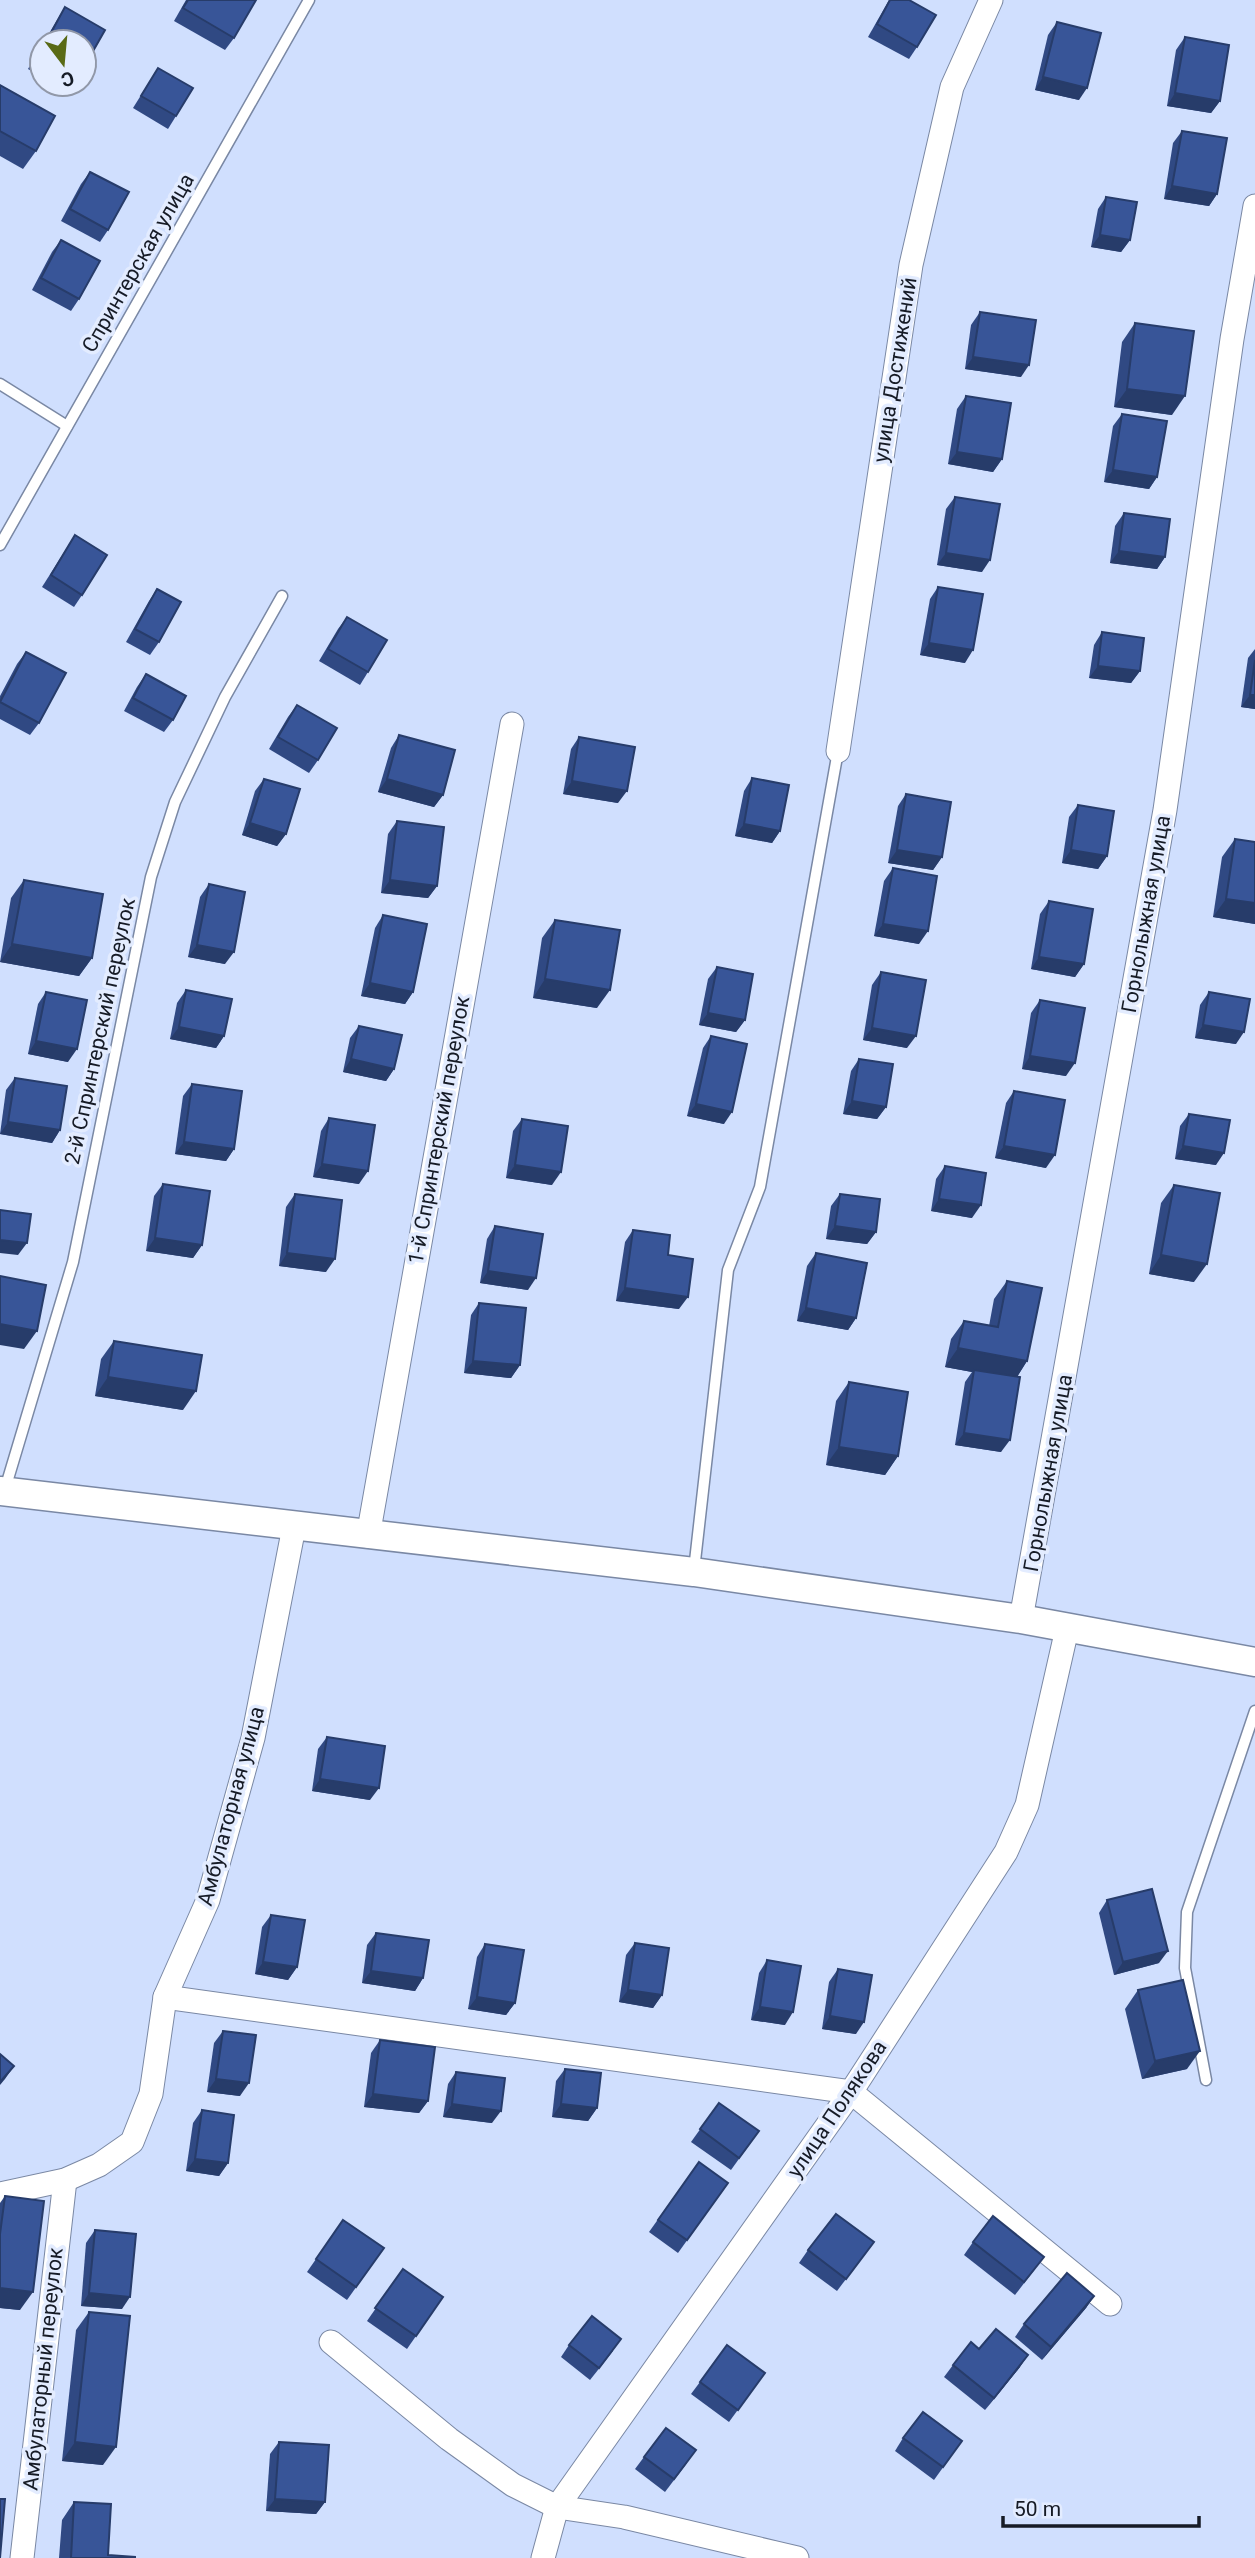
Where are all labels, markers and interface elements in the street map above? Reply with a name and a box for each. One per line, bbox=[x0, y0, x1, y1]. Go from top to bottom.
north arrow bbox=[28, 28, 98, 98]
text: С bbox=[58, 66, 77, 92]
street label: Спринтерская улица bbox=[77, 169, 199, 357]
street label: улица Достижений bbox=[869, 276, 921, 464]
street label: Горнолыжная улица bbox=[1117, 813, 1175, 1015]
street label: 2-й Спринтерский переулок bbox=[60, 895, 140, 1166]
street label: 1-й Спринтерский переулок bbox=[404, 993, 475, 1266]
street label: Горнолыжная улица bbox=[1019, 1372, 1077, 1574]
street label: Амбулаторная улица bbox=[193, 1704, 269, 1908]
street label: улица Полякова bbox=[782, 2036, 892, 2182]
street label: Амбулаторный переулок bbox=[18, 2246, 68, 2492]
scale bar bbox=[1003, 2484, 1199, 2528]
text: 50 m bbox=[1014, 2497, 1061, 2521]

